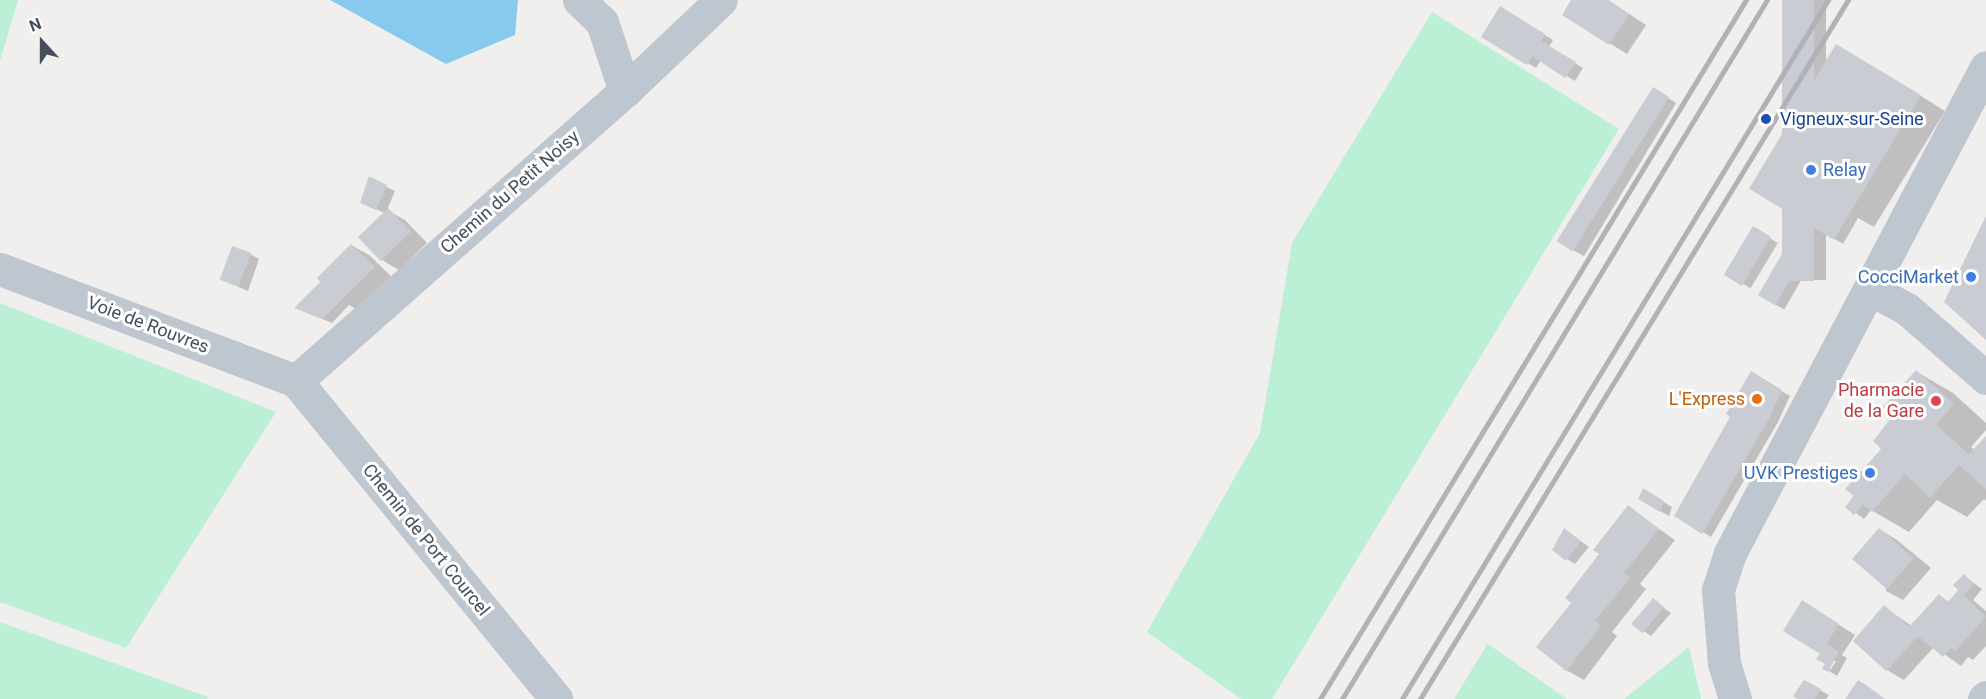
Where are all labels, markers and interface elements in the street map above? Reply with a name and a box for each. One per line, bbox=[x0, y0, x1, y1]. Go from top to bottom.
north arrow bbox=[12, 12, 72, 72]
text: N bbox=[27, 14, 44, 36]
place label: Vigneux-sur-Seine bbox=[1780, 108, 1924, 130]
marker: Vigneux-sur-Seine bbox=[1757, 110, 1775, 128]
street label: Chemin du Petit Noisy bbox=[436, 126, 584, 258]
place label: Relay bbox=[1823, 159, 1866, 181]
marker: Relay bbox=[1804, 163, 1818, 177]
place label: CocciMarket bbox=[1858, 266, 1959, 288]
marker: CocciMarket bbox=[1964, 270, 1978, 284]
street label: Voie de Rouvres bbox=[84, 292, 212, 358]
place label: Pharmacie de la Gare bbox=[1838, 380, 1924, 422]
place label: L'Express bbox=[1669, 388, 1745, 410]
marker: L'Express bbox=[1750, 392, 1764, 406]
marker: Pharmacie de la Gare bbox=[1929, 394, 1943, 408]
street label: Chemin de Port Courcel bbox=[358, 460, 494, 620]
place label: UVK Prestiges bbox=[1744, 462, 1858, 484]
marker: UVK Prestiges bbox=[1863, 466, 1877, 480]

